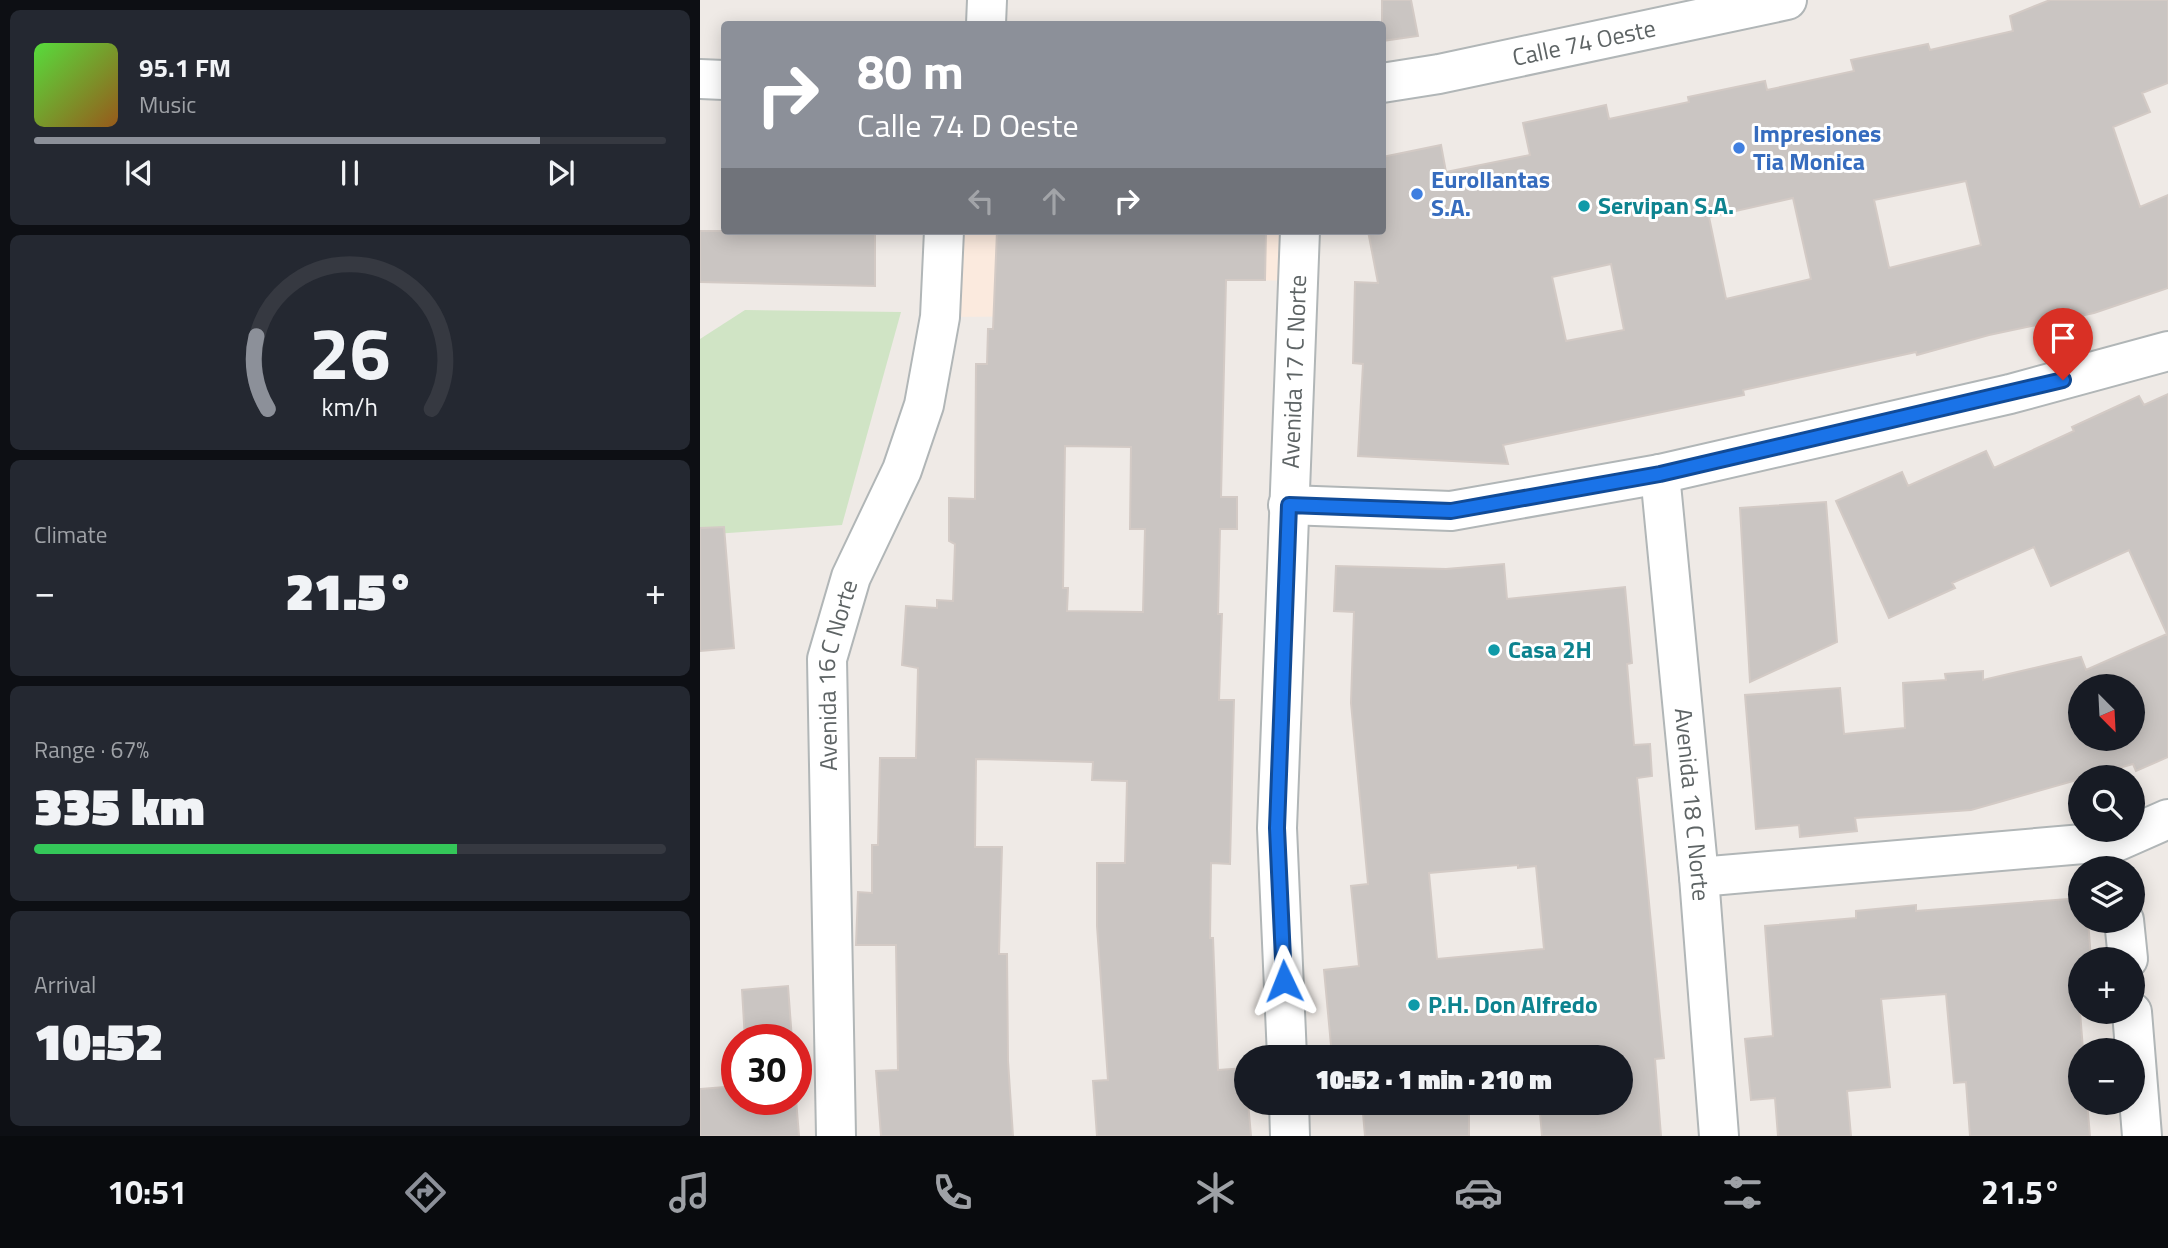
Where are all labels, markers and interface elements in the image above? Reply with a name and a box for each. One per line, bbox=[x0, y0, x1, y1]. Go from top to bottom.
street label: Calle 74 Oeste bbox=[1509, 9, 1659, 75]
text: 80 m bbox=[857, 33, 964, 108]
text: 95.1 FM bbox=[139, 48, 231, 87]
icon: right bbox=[742, 49, 833, 140]
text: Music bbox=[139, 87, 196, 122]
text: Calle 74 D Oeste bbox=[857, 101, 1079, 149]
place label: Impresiones Tia Monica bbox=[1753, 115, 1881, 179]
marker: Impresiones Tia Monica bbox=[1731, 140, 1747, 156]
icon: previous bbox=[120, 154, 158, 192]
icon: pause bbox=[331, 154, 369, 192]
icon: next bbox=[542, 154, 580, 192]
place label: Eurollantas S.A. bbox=[1431, 161, 1550, 225]
icon: left bbox=[962, 182, 1000, 220]
icon: ahead bbox=[1035, 182, 1073, 220]
icon: right bbox=[1108, 182, 1146, 220]
marker: Eurollantas S.A. bbox=[1409, 186, 1425, 202]
place label: Servipan S.A. bbox=[1598, 187, 1734, 223]
marker: Servipan S.A. bbox=[1576, 198, 1592, 214]
street label: Avenida 17 C Norte bbox=[1272, 274, 1315, 469]
text: 26 bbox=[309, 297, 391, 407]
pin bbox=[2033, 308, 2093, 380]
icon: arrive bbox=[2044, 319, 2082, 357]
text: km/h bbox=[322, 388, 378, 426]
text: Climate bbox=[34, 517, 107, 552]
text: 21.5° bbox=[285, 551, 415, 630]
text: − bbox=[34, 562, 55, 620]
text: + bbox=[645, 562, 666, 620]
street label: Avenida 16 C Norte bbox=[808, 575, 866, 771]
place label: Casa 2H bbox=[1508, 631, 1592, 667]
marker: Casa 2H bbox=[1486, 642, 1502, 658]
north arrow bbox=[2068, 674, 2146, 751]
map controls bbox=[2068, 674, 2145, 1115]
street label: Avenida 18 C Norte bbox=[1666, 706, 1720, 902]
text: Range · 67% bbox=[34, 732, 149, 767]
button: search bbox=[2068, 765, 2145, 842]
text: 335 km bbox=[34, 766, 205, 845]
button: layers bbox=[2068, 856, 2145, 933]
position arrow bbox=[1247, 944, 1321, 1018]
button: + bbox=[2068, 947, 2145, 1024]
text: Arrival bbox=[34, 967, 96, 1002]
place label: P.H. Don Alfredo bbox=[1428, 986, 1598, 1022]
marker: P.H. Don Alfredo bbox=[1406, 997, 1422, 1013]
text: 10:52 bbox=[34, 1001, 163, 1080]
speed limit sign: 30 bbox=[721, 1024, 812, 1115]
button: − bbox=[2068, 1038, 2145, 1115]
text: 10:52 · 1 min · 210 m bbox=[1315, 1060, 1552, 1099]
text: 10:51 bbox=[107, 1168, 187, 1216]
icon: directions bbox=[401, 1168, 450, 1217]
icon: music bbox=[665, 1168, 714, 1217]
icon: phone bbox=[928, 1168, 977, 1217]
icon: climate bbox=[1191, 1168, 1240, 1217]
icon: car bbox=[1454, 1168, 1503, 1217]
icon: filters bbox=[1718, 1168, 1767, 1217]
text: 21.5° bbox=[1981, 1168, 2061, 1216]

